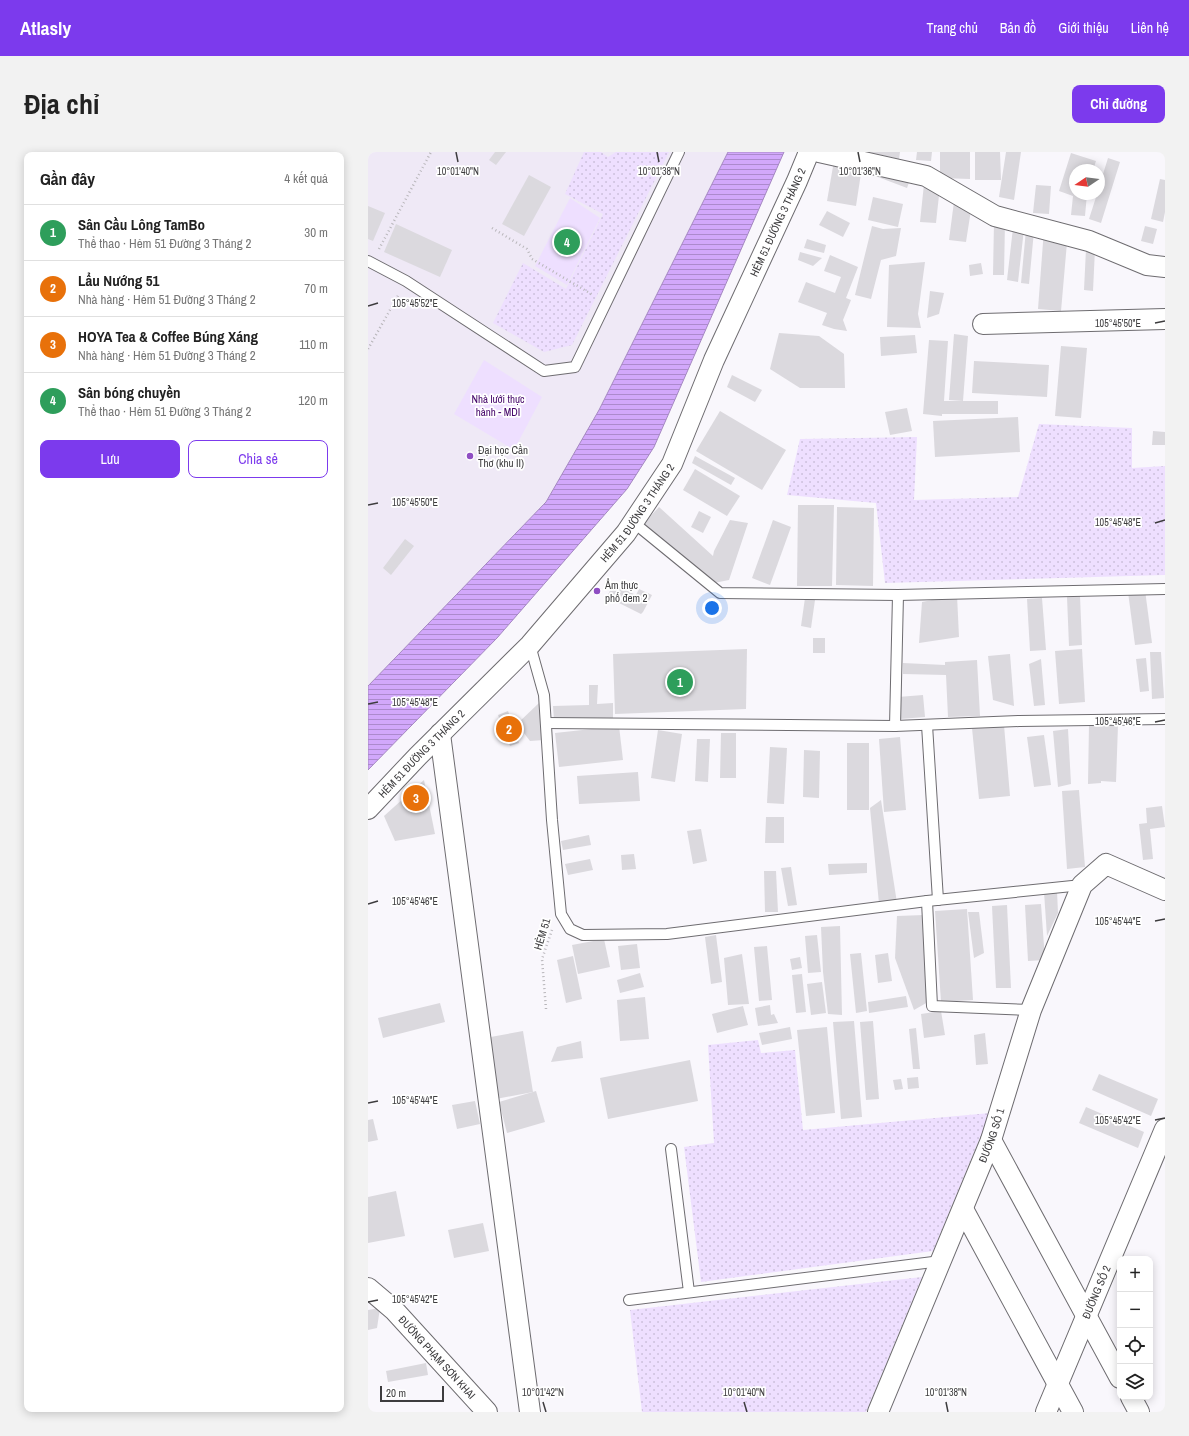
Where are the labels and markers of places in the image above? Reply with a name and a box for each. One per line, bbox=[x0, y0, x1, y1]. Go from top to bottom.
pin: 4 bbox=[554, 227, 580, 257]
place label: Đại học Cần Thơ (khu II) bbox=[478, 443, 528, 470]
marker: Đại học Cần Thơ (khu II) bbox=[465, 451, 475, 461]
place label: Ẩm thực phố đem 2 bbox=[604, 578, 648, 605]
marker: Ẩm thực phố đem 2 bbox=[592, 586, 602, 596]
pin: 1 bbox=[667, 667, 693, 697]
pin: 2 bbox=[496, 714, 522, 744]
pin: 3 bbox=[403, 783, 429, 813]

